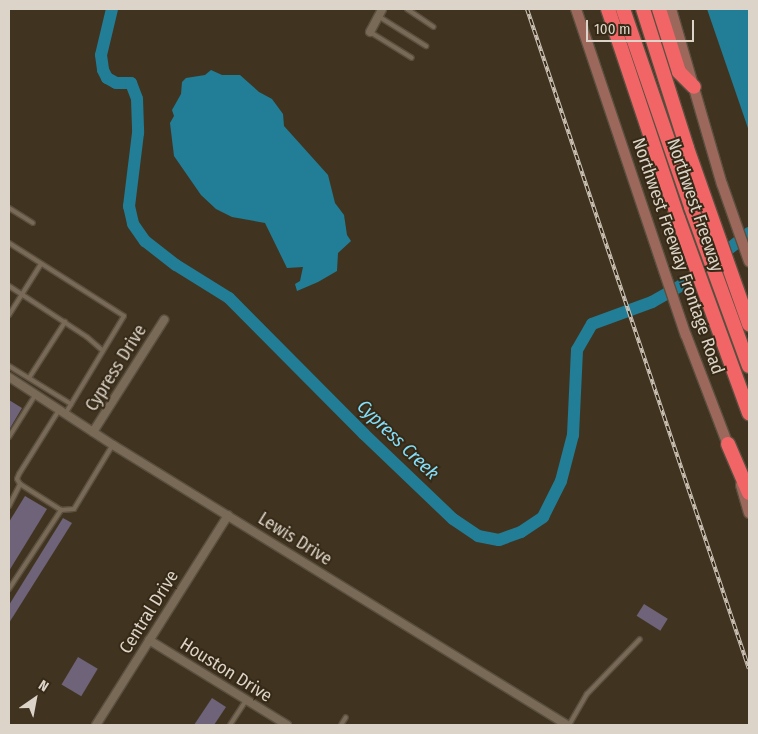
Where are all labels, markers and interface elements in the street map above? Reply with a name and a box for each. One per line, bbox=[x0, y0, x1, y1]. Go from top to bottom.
scale bar bbox=[588, 10, 696, 42]
text: 100 m bbox=[594, 20, 631, 38]
street label: Northwest Freeway Frontage Road bbox=[627, 135, 729, 377]
street label: Northwest Freeway bbox=[662, 136, 728, 274]
street label: Cypress Drive bbox=[81, 321, 151, 415]
water label: Cypress Creek bbox=[352, 395, 444, 485]
street label: Lewis Drive bbox=[254, 508, 336, 570]
street label: Central Drive bbox=[115, 566, 183, 658]
street label: Houston Drive bbox=[176, 633, 276, 707]
north arrow bbox=[10, 674, 60, 724]
text: N bbox=[35, 677, 52, 695]

